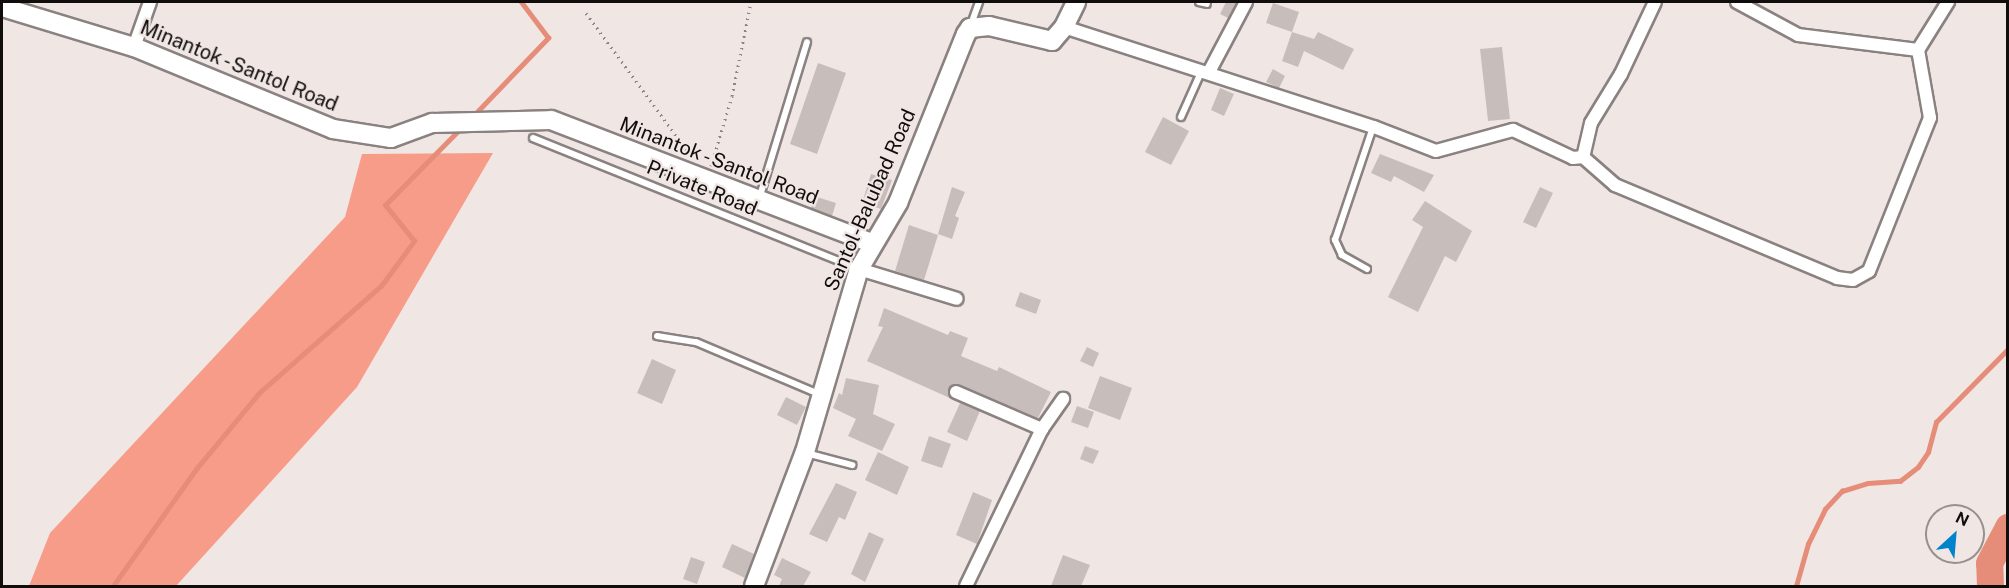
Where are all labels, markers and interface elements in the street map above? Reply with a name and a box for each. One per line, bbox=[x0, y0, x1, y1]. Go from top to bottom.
street label: Minantok - Santol Road bbox=[134, 14, 344, 118]
street label: Santol-Balubad Road bbox=[819, 105, 921, 295]
street label: Minantok - Santol Road bbox=[614, 111, 824, 211]
street label: Private Road bbox=[643, 155, 761, 221]
north arrow bbox=[1925, 504, 1985, 564]
text: N bbox=[1952, 508, 1972, 530]

